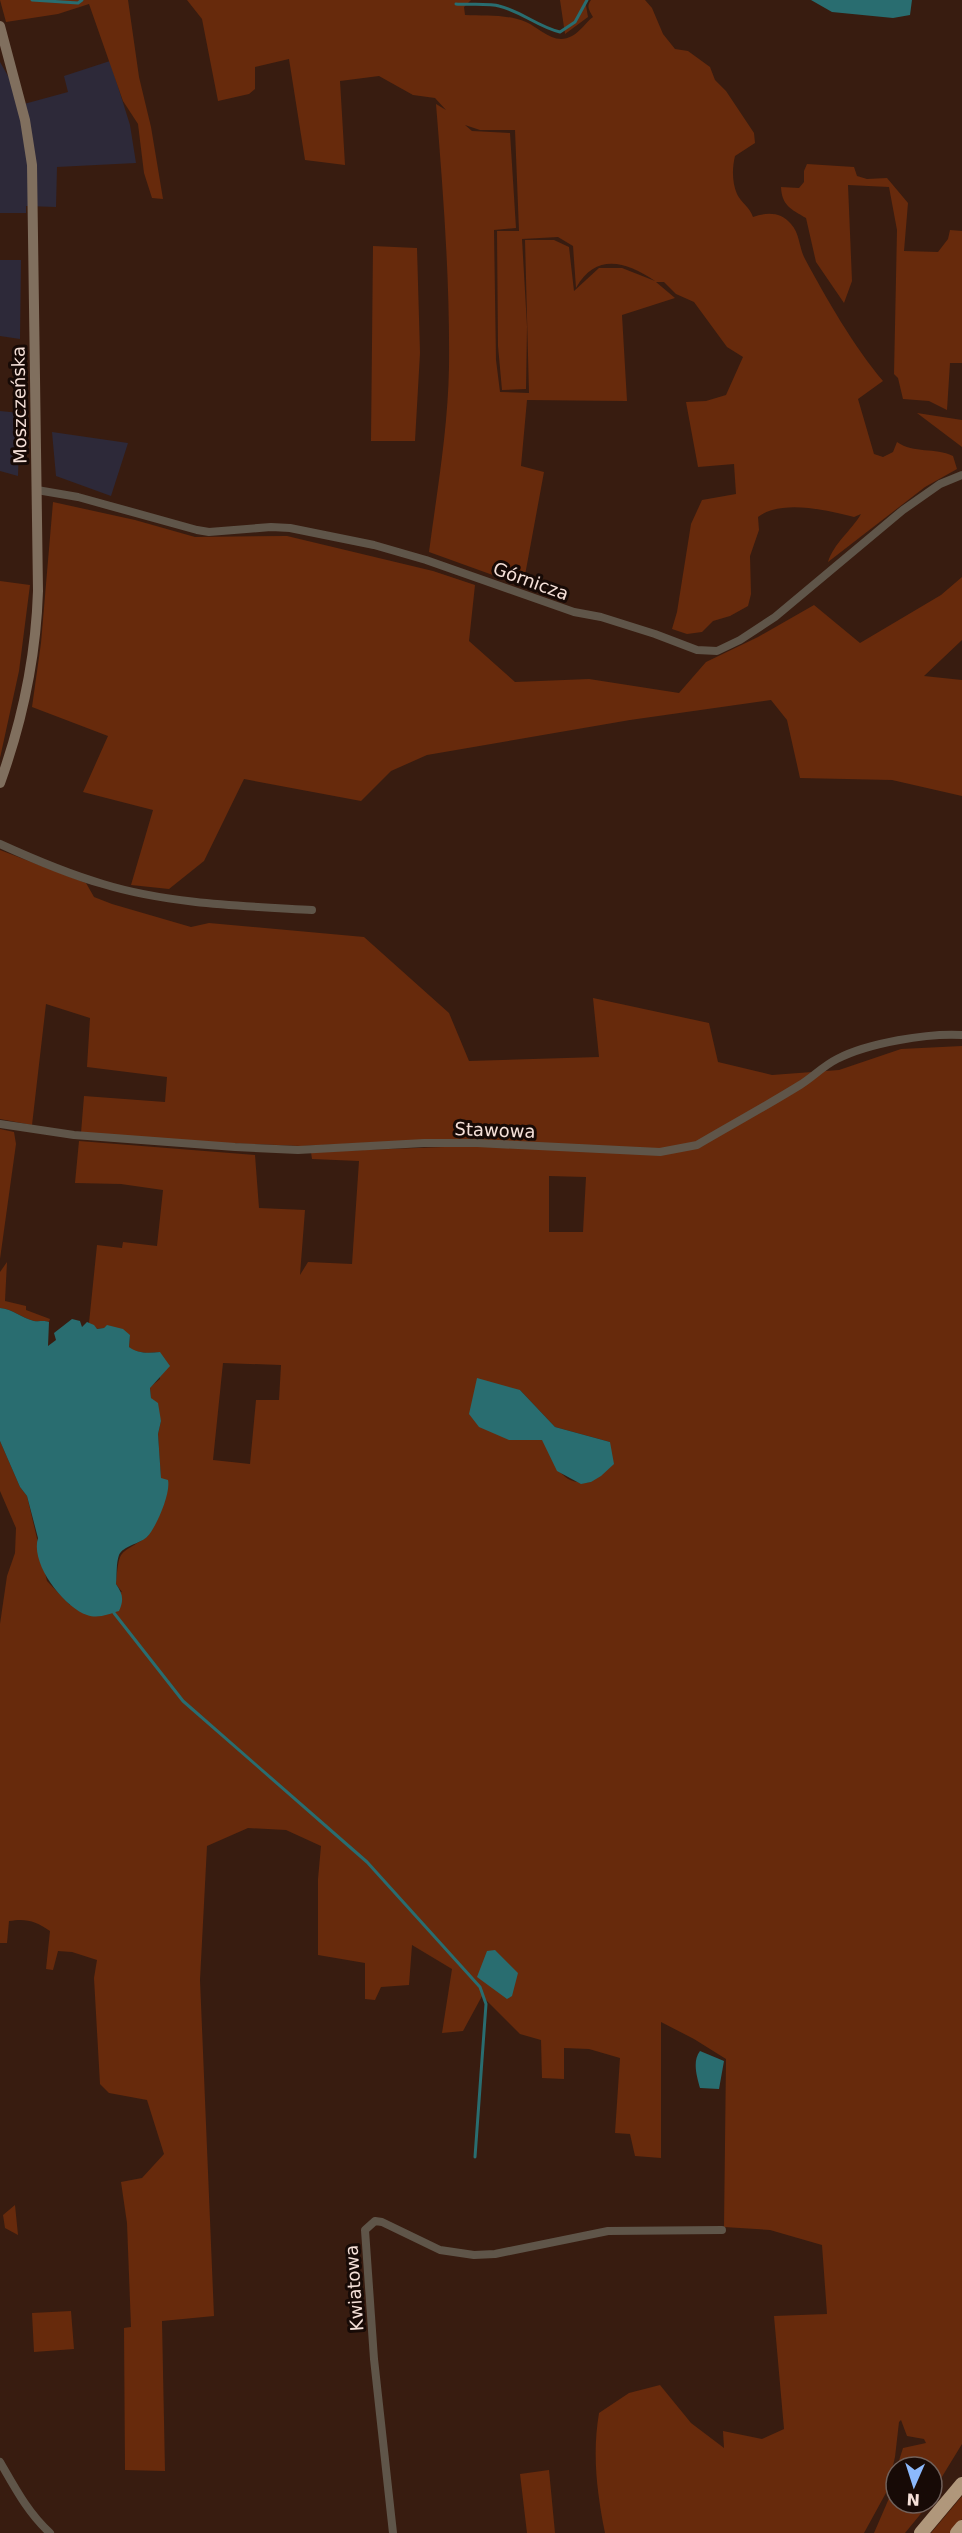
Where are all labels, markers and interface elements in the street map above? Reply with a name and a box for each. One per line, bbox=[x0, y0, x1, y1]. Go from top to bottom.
street label: Moszczeńska bbox=[7, 346, 31, 464]
street label: Górnicza bbox=[490, 558, 572, 604]
street label: Stawowa bbox=[454, 1118, 536, 1142]
street label: Kwiatowa bbox=[341, 2244, 367, 2332]
north arrow bbox=[884, 2455, 944, 2515]
text: N bbox=[906, 2490, 920, 2509]

